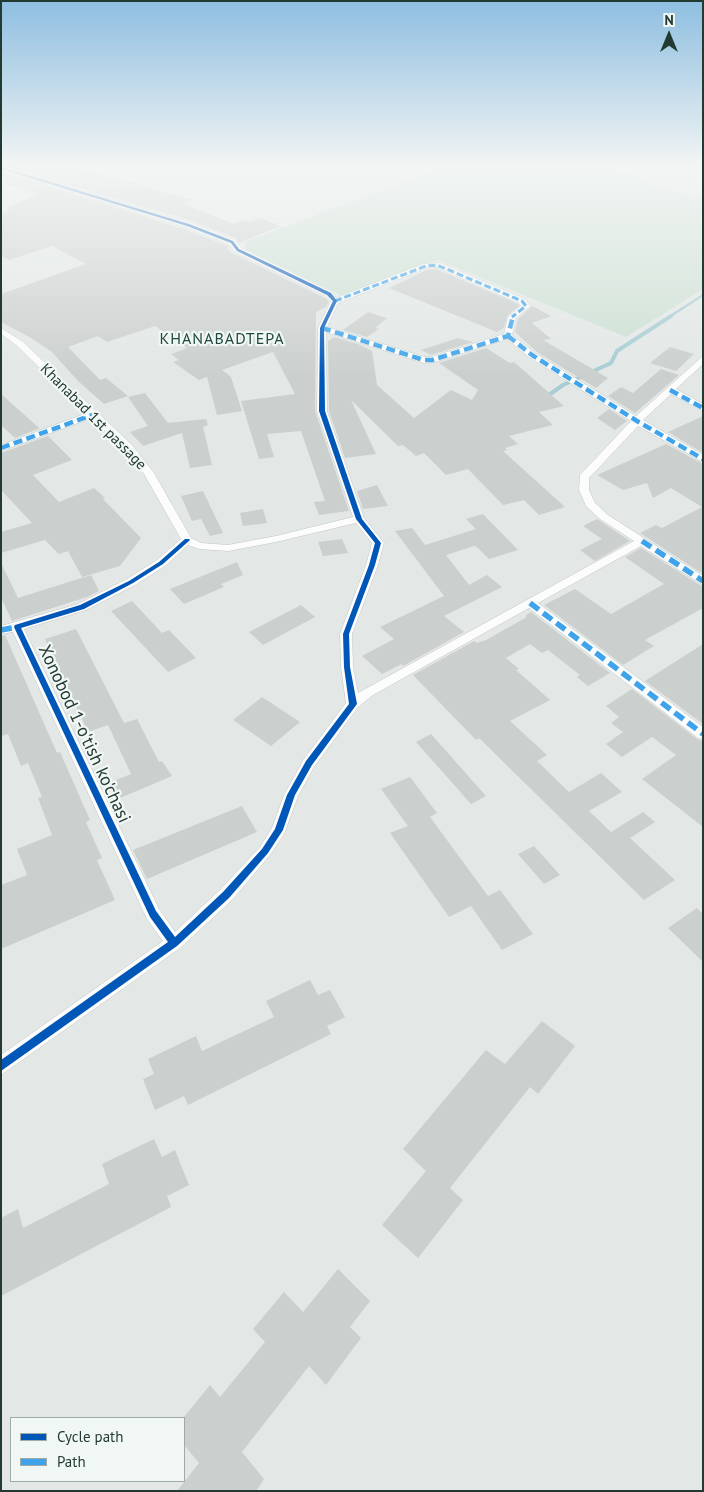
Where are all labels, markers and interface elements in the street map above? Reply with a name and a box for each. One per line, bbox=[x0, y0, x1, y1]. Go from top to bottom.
north arrow bbox=[644, 10, 694, 60]
text: N bbox=[664, 11, 674, 29]
district label: KHANABADTEPA bbox=[158, 329, 286, 349]
street label: Khanabad 1st passage bbox=[36, 360, 150, 474]
street label: Xonobod 1-o'tish ko'chasi bbox=[33, 642, 135, 826]
legend bbox=[10, 1417, 185, 1482]
text: Cycle path bbox=[57, 1427, 123, 1446]
text: Path bbox=[57, 1452, 86, 1471]

